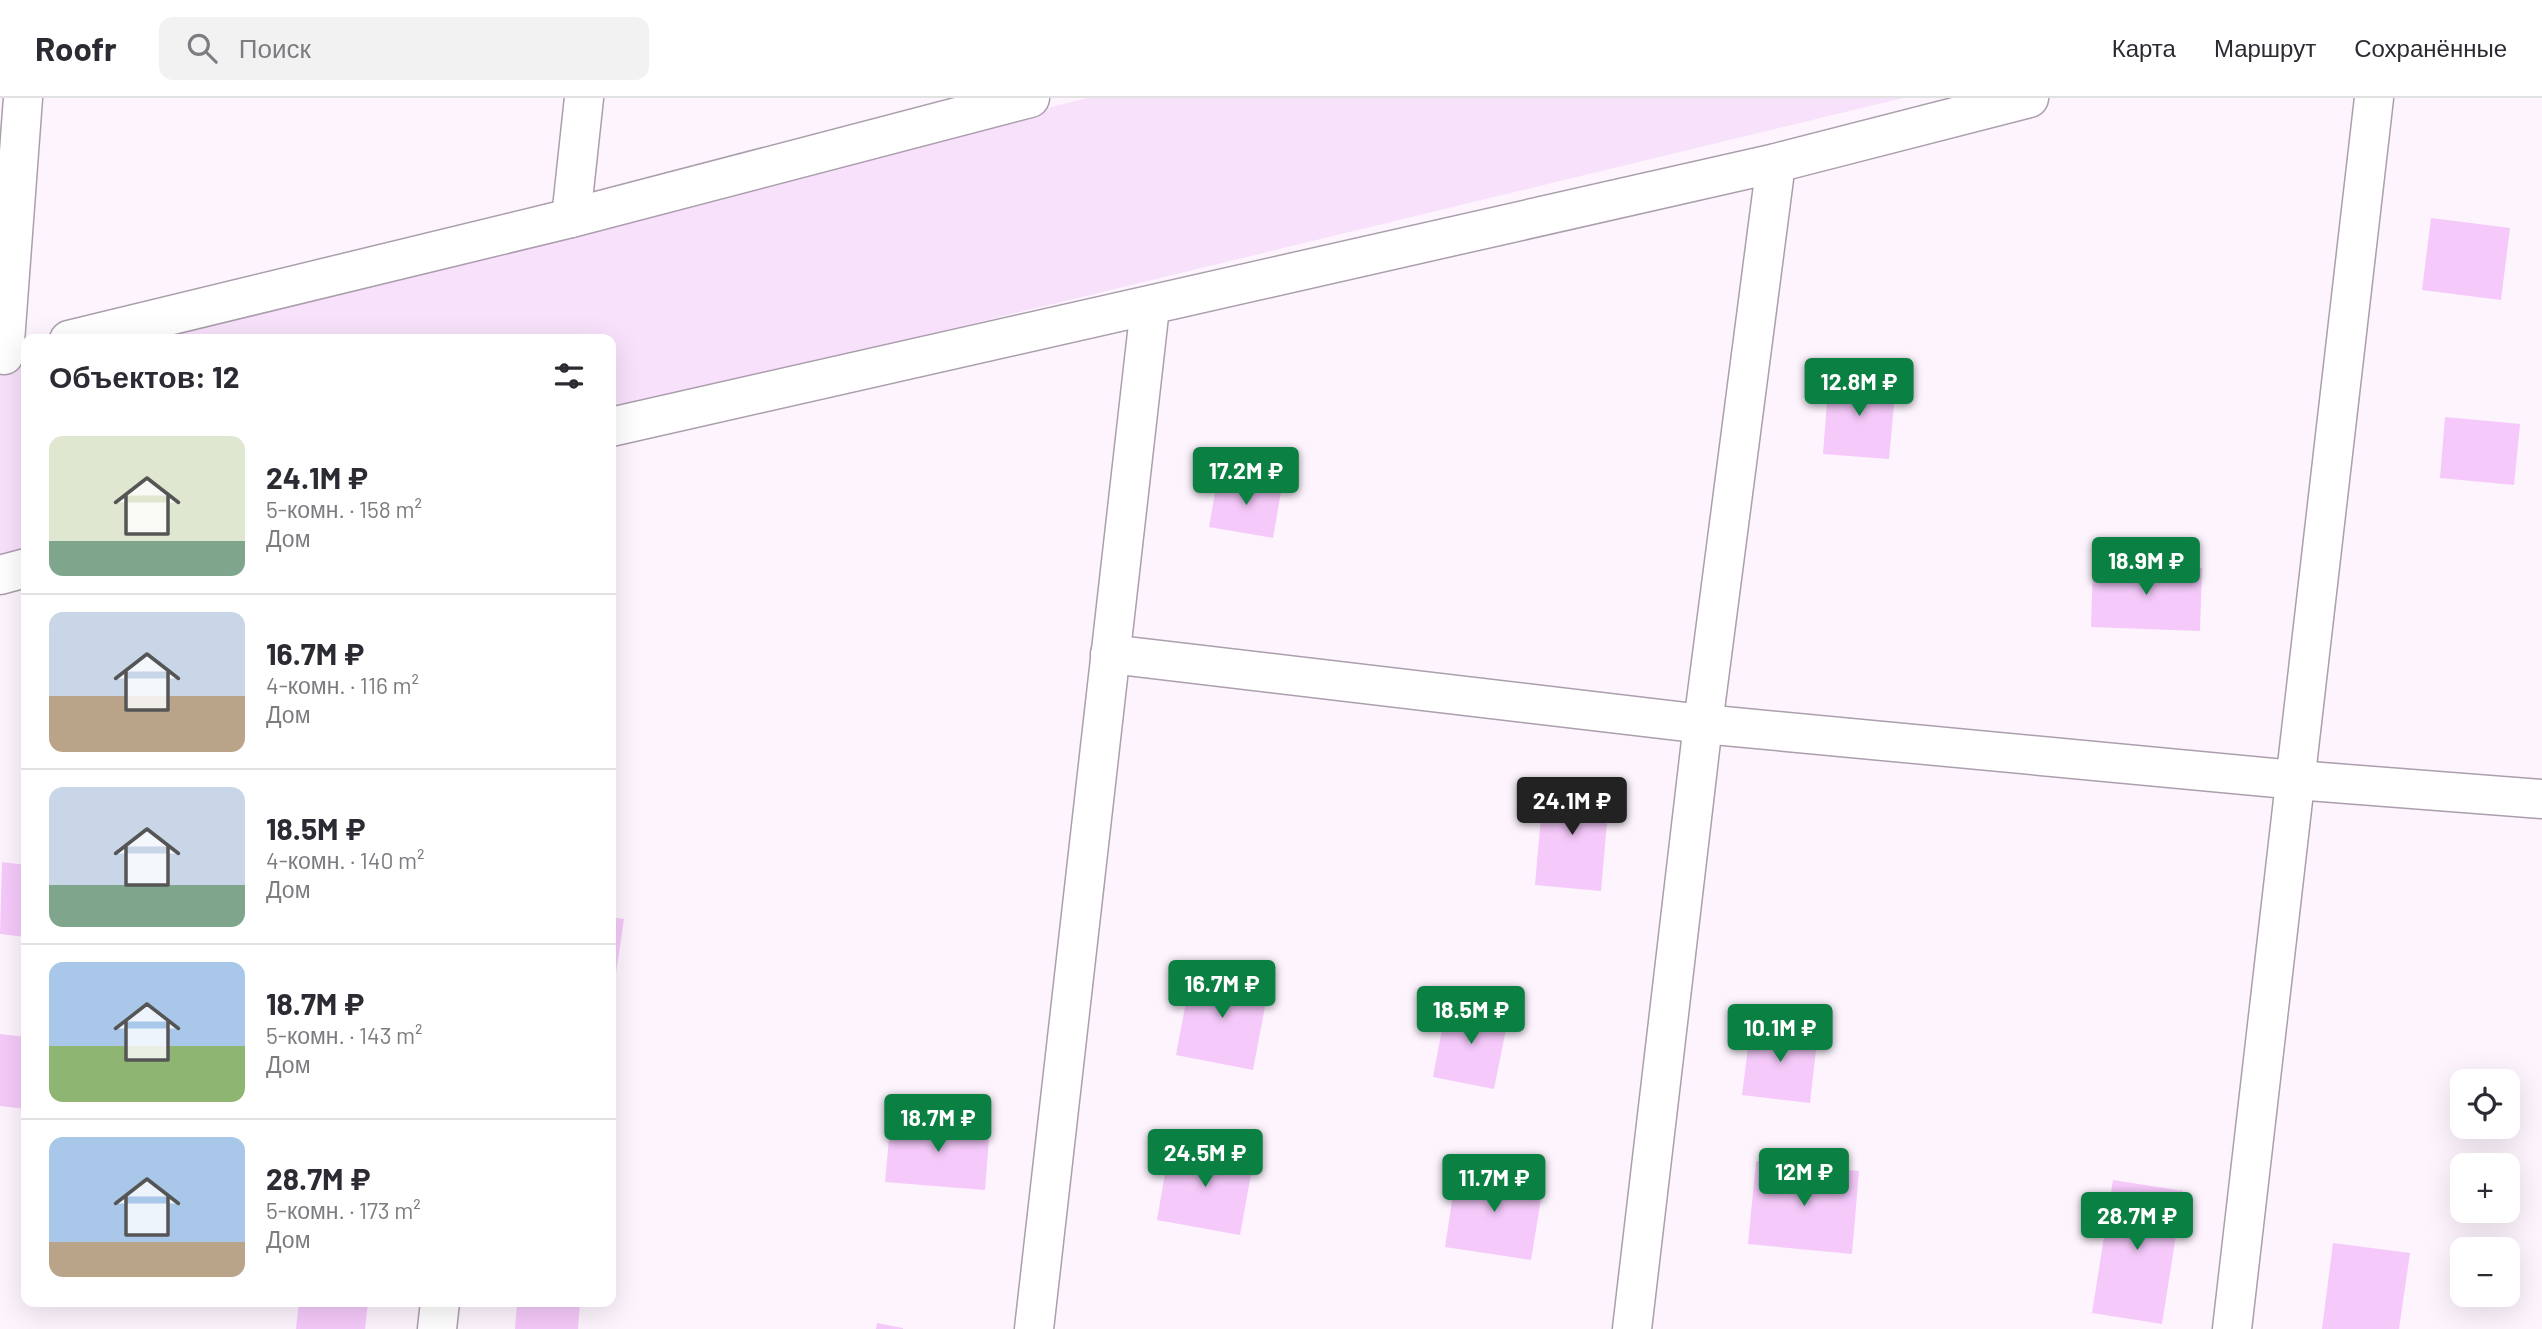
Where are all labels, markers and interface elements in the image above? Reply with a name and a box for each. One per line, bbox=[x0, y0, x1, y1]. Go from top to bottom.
search box bbox=[159, 17, 649, 80]
text: Roofr bbox=[35, 28, 117, 68]
icon: search bbox=[183, 29, 221, 67]
text: Поиск bbox=[239, 32, 311, 63]
text: Карта bbox=[2112, 33, 2176, 62]
text: Маршрут bbox=[2214, 33, 2316, 62]
text: Сохранённые bbox=[2354, 33, 2507, 62]
icon: filters bbox=[550, 357, 588, 395]
text: Объектов: 12 bbox=[49, 358, 239, 394]
pin: 12.8M ₽ bbox=[1794, 358, 1924, 418]
text: 12.8M ₽ bbox=[1821, 367, 1897, 395]
pin: 17.2M ₽ bbox=[1181, 448, 1311, 507]
text: 17.2M ₽ bbox=[1209, 456, 1283, 484]
text: 24.1M ₽ bbox=[266, 459, 368, 495]
icon: home bbox=[105, 464, 189, 548]
text: 5-комн. · 158 m² bbox=[266, 495, 422, 523]
text: Дом bbox=[266, 524, 310, 552]
pin: 18.9M ₽ bbox=[2081, 538, 2211, 597]
text: 18.9M ₽ bbox=[2108, 546, 2184, 574]
text: 16.7M ₽ bbox=[266, 635, 364, 671]
icon: home bbox=[105, 640, 189, 724]
text: 4-комн. · 116 m² bbox=[266, 671, 419, 699]
text: Дом bbox=[266, 700, 310, 728]
pin: 24.1M ₽ bbox=[1507, 778, 1637, 837]
text: 24.1M ₽ bbox=[1533, 786, 1611, 814]
text: 18.5M ₽ bbox=[266, 810, 366, 846]
icon: home bbox=[105, 815, 189, 899]
text: 4-комн. · 140 m² bbox=[266, 846, 425, 874]
text: Дом bbox=[266, 875, 310, 903]
pin: 16.7M ₽ bbox=[1157, 960, 1287, 1020]
text: 16.7M ₽ bbox=[1184, 969, 1260, 997]
text: 18.7M ₽ bbox=[266, 985, 364, 1021]
pin: 18.5M ₽ bbox=[1406, 986, 1536, 1046]
icon: home bbox=[105, 990, 189, 1074]
text: 18.5M ₽ bbox=[1433, 995, 1509, 1023]
pin: 10.1M ₽ bbox=[1715, 1004, 1845, 1064]
text: 10.1M ₽ bbox=[1744, 1013, 1816, 1041]
text: 5-комн. · 143 m² bbox=[266, 1021, 423, 1049]
text: Дом bbox=[266, 1050, 310, 1078]
map controls bbox=[2450, 1069, 2520, 1307]
button: locate bbox=[2450, 1069, 2520, 1139]
pin: 18.7M ₽ bbox=[873, 1094, 1003, 1154]
text: 18.7M ₽ bbox=[900, 1103, 976, 1131]
pin: 24.5M ₽ bbox=[1140, 1130, 1270, 1189]
text: 24.5M ₽ bbox=[1164, 1138, 1246, 1166]
pin: 12M ₽ bbox=[1755, 1148, 1853, 1208]
button: + bbox=[2450, 1153, 2520, 1223]
pin: 11.7M ₽ bbox=[1429, 1154, 1559, 1214]
text: 12M ₽ bbox=[1775, 1157, 1833, 1185]
text: 28.7M ₽ bbox=[266, 1160, 371, 1196]
text: 11.7M ₽ bbox=[1458, 1163, 1530, 1191]
icon: home bbox=[105, 1165, 189, 1249]
pin: 28.7M ₽ bbox=[2072, 1192, 2202, 1252]
text: 5-комн. · 173 m² bbox=[266, 1196, 421, 1224]
text: 28.7M ₽ bbox=[2097, 1201, 2177, 1229]
text: Дом bbox=[266, 1225, 310, 1253]
button: − bbox=[2450, 1237, 2520, 1307]

